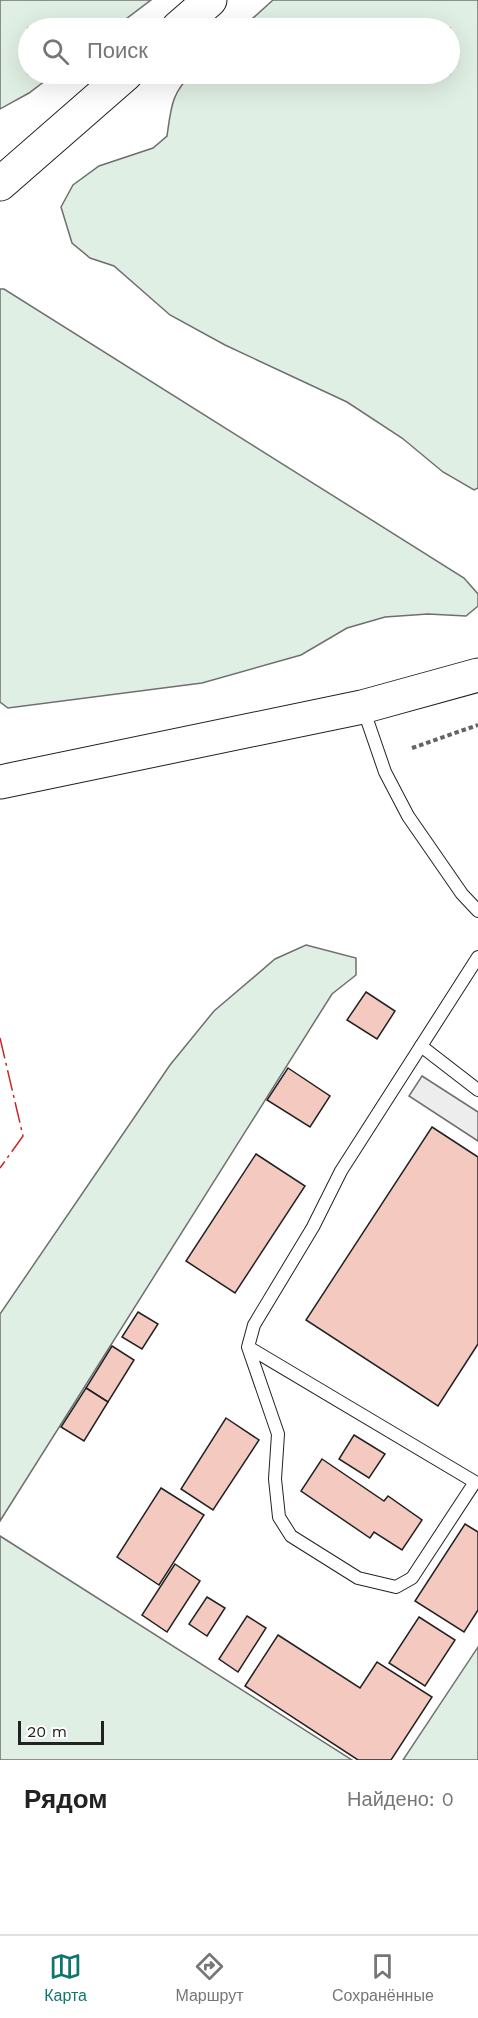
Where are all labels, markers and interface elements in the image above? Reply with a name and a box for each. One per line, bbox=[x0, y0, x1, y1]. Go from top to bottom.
search box bbox=[18, 18, 460, 84]
icon: search bbox=[39, 35, 72, 68]
text: Поиск bbox=[87, 38, 148, 63]
scale bar bbox=[18, 1718, 104, 1746]
text: 20 m bbox=[27, 1722, 67, 1741]
text: Рядом bbox=[24, 1784, 107, 1814]
text: Найдено: 0 bbox=[347, 1787, 454, 1811]
tab: Карта bbox=[44, 1950, 87, 2005]
tab: Маршрут bbox=[175, 1950, 244, 2005]
tab: Сохранённые bbox=[332, 1950, 434, 2005]

